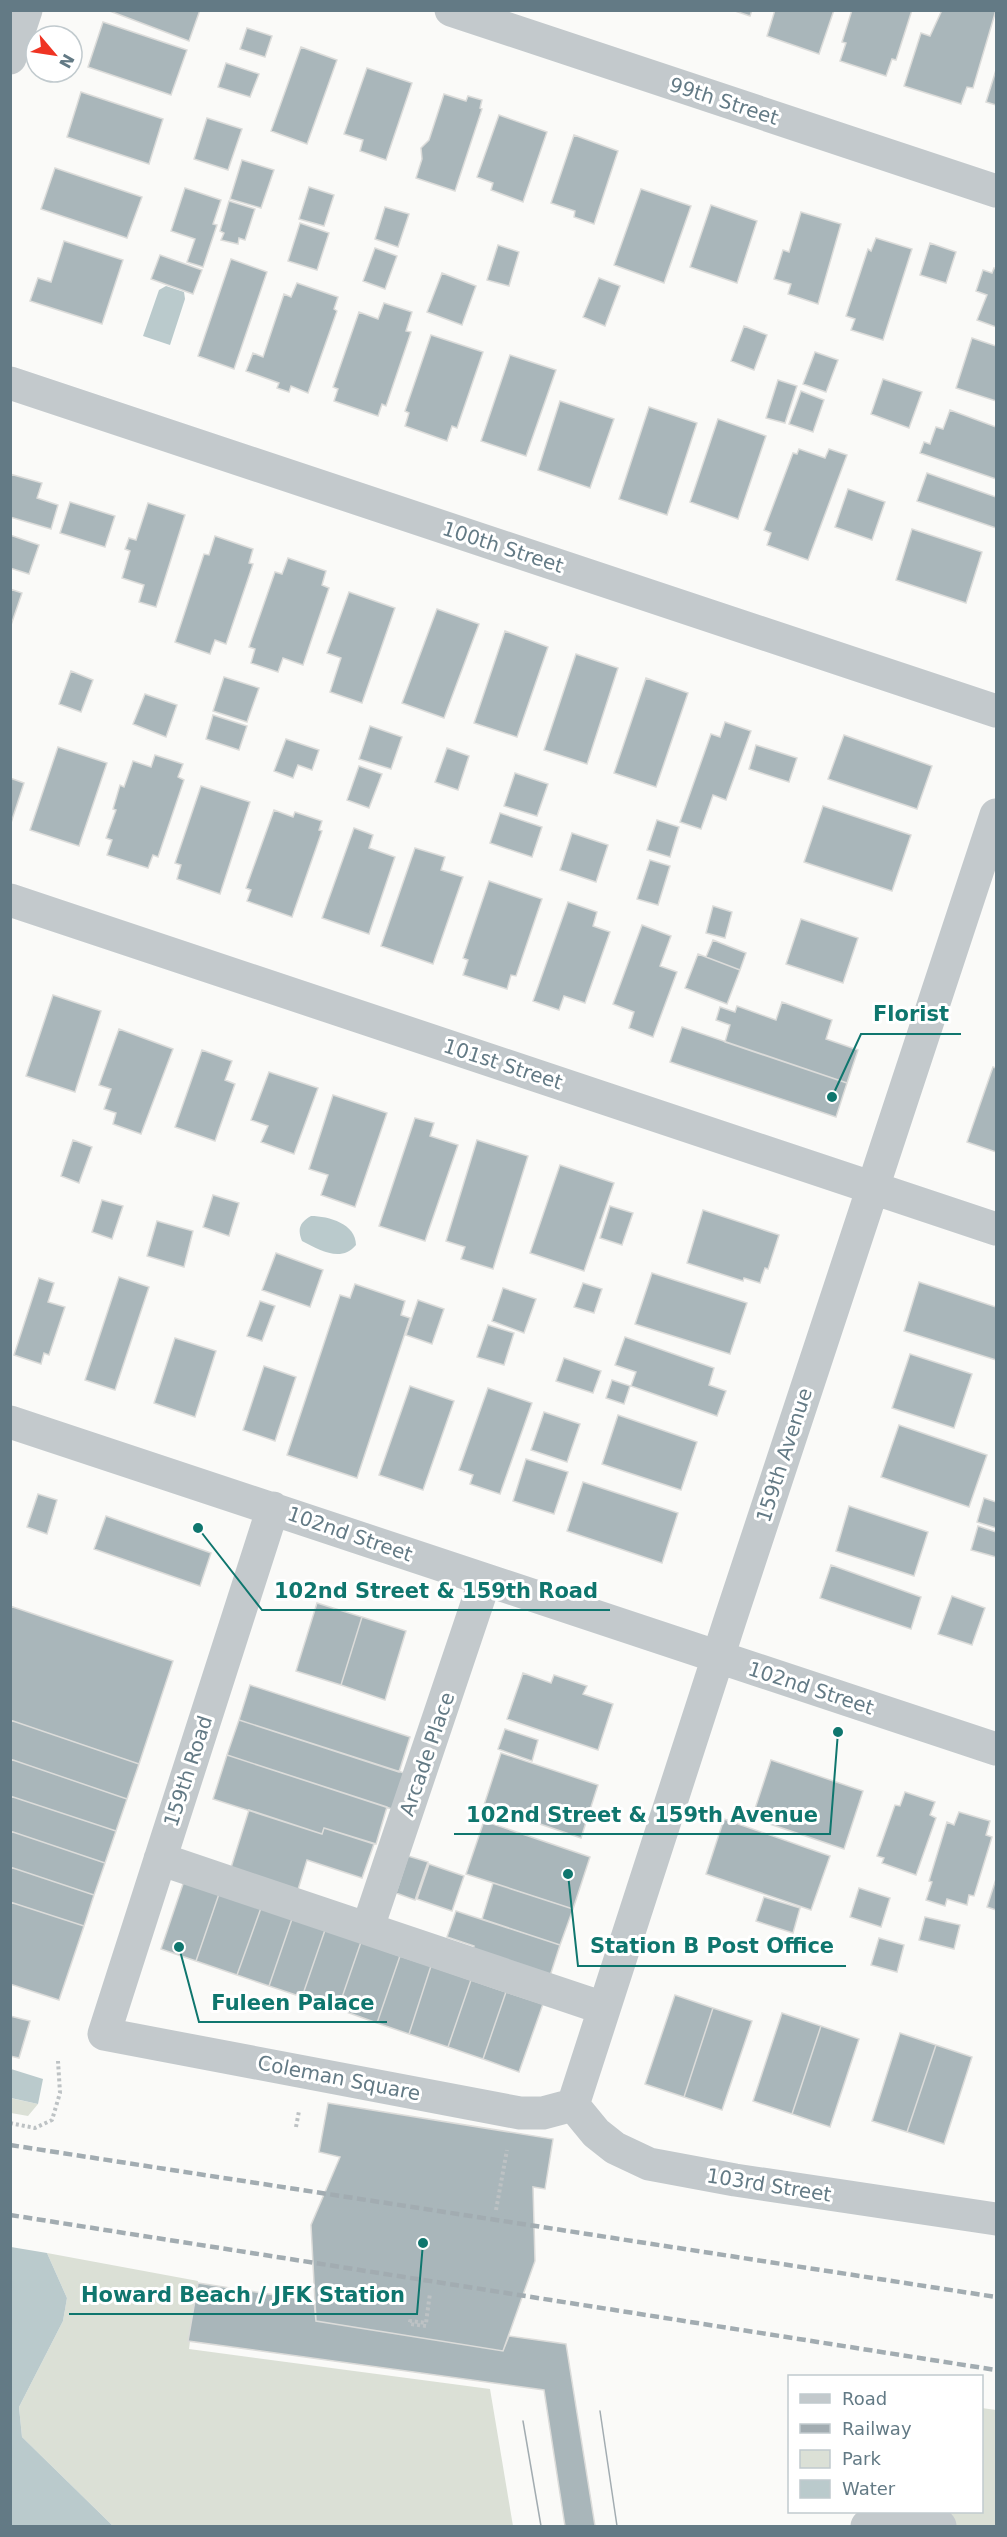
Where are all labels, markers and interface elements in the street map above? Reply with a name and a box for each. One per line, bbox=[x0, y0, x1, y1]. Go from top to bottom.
north arrow bbox=[24, 24, 84, 84]
text: N bbox=[55, 51, 78, 71]
street label: 99th Street bbox=[667, 72, 782, 130]
street label: 100th Street bbox=[439, 516, 567, 578]
callout: Florist bbox=[861, 995, 961, 1034]
text: Florist bbox=[873, 1002, 949, 1026]
street label: 101st Street bbox=[441, 1033, 566, 1095]
street label: 159th Avenue bbox=[751, 1385, 817, 1525]
street label: 102nd Street bbox=[284, 1501, 416, 1567]
callout: 102nd Street & 159th Road bbox=[262, 1571, 610, 1610]
text: 102nd Street & 159th Road bbox=[274, 1579, 598, 1603]
street label: 102nd Street bbox=[745, 1656, 877, 1720]
street label: Arcade Place bbox=[395, 1689, 459, 1819]
street label: 159th Road bbox=[159, 1712, 217, 1830]
callout: 102nd Street & 159th Avenue bbox=[454, 1795, 830, 1834]
text: 102nd Street & 159th Avenue bbox=[466, 1803, 818, 1827]
callout: Station B Post Office bbox=[578, 1927, 846, 1966]
text: Station B Post Office bbox=[590, 1934, 834, 1958]
callout: Fuleen Palace bbox=[199, 1983, 387, 2022]
text: Fuleen Palace bbox=[211, 1991, 375, 2015]
street label: Coleman Square bbox=[256, 2050, 422, 2106]
street label: 103rd Street bbox=[705, 2163, 833, 2207]
callout: Howard Beach / JFK Station bbox=[69, 2275, 417, 2314]
text: Howard Beach / JFK Station bbox=[81, 2283, 405, 2307]
legend bbox=[788, 2375, 983, 2513]
text: Road bbox=[842, 2388, 887, 2409]
text: Railway bbox=[842, 2418, 912, 2439]
text: Park bbox=[842, 2448, 881, 2469]
text: Water bbox=[842, 2478, 896, 2499]

